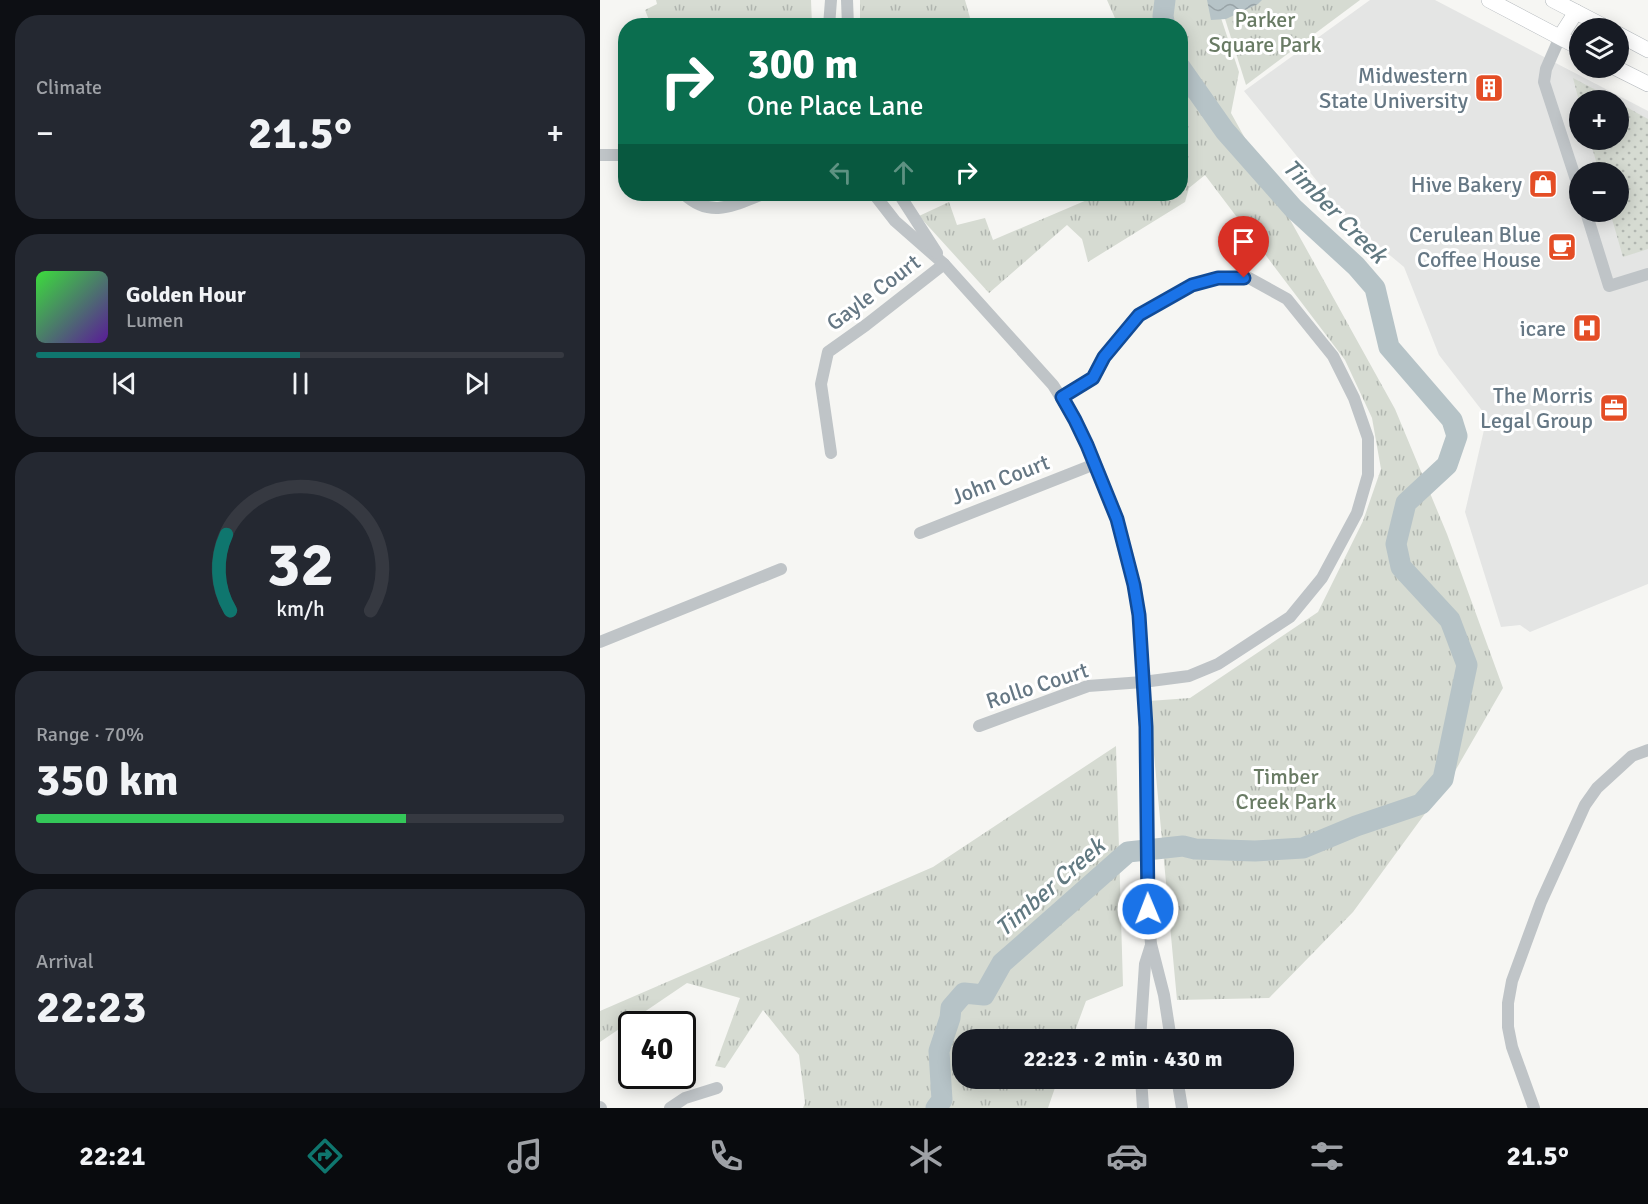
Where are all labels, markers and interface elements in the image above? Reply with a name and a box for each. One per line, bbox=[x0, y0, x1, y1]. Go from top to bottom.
park label: Parker Square Park bbox=[1209, 6, 1321, 58]
map controls bbox=[1569, 18, 1629, 222]
button: layers bbox=[1569, 18, 1629, 78]
text: 300 m bbox=[747, 39, 858, 90]
icon: right bbox=[648, 42, 726, 120]
place label: Midwestern State University bbox=[1319, 62, 1469, 114]
building icon: Midwestern State University bbox=[1473, 72, 1505, 104]
text: Climate bbox=[36, 75, 102, 100]
text: One Place Lane bbox=[747, 90, 924, 123]
button: + bbox=[1569, 90, 1629, 150]
text: 21.5° bbox=[248, 106, 352, 161]
text: − bbox=[36, 113, 54, 154]
text: + bbox=[546, 113, 564, 154]
water label: Timber Creek bbox=[1277, 153, 1395, 271]
icon: left bbox=[824, 156, 857, 189]
icon: ahead bbox=[887, 156, 920, 189]
icon: right bbox=[950, 156, 983, 189]
button: − bbox=[1569, 162, 1629, 222]
shop icon: Hive Bakery bbox=[1527, 168, 1559, 200]
place label: Hive Bakery bbox=[1411, 171, 1523, 198]
pin bbox=[1218, 216, 1269, 278]
place label: Cerulean Blue Coffee House bbox=[1409, 221, 1541, 273]
icon: arrive bbox=[1227, 225, 1260, 258]
cafe icon: Cerulean Blue Coffee House bbox=[1546, 231, 1578, 263]
street label: Gayle Court bbox=[821, 248, 926, 336]
text: Golden Hour bbox=[126, 281, 246, 308]
text: Lumen bbox=[126, 308, 184, 333]
hospital icon: icare bbox=[1571, 312, 1603, 344]
place label: icare bbox=[1520, 315, 1566, 342]
icon: previous bbox=[108, 367, 141, 400]
icon: pause bbox=[284, 367, 317, 400]
icon: next bbox=[460, 367, 493, 400]
place label: The Morris Legal Group bbox=[1480, 382, 1593, 434]
office icon: The Morris Legal Group bbox=[1598, 392, 1630, 424]
street label: John Court bbox=[947, 448, 1053, 511]
text: 32 bbox=[266, 526, 334, 603]
text: km/h bbox=[276, 596, 324, 622]
street label: Rollo Court bbox=[983, 656, 1092, 715]
text: Range · 70% bbox=[36, 722, 144, 747]
text: 350 km bbox=[36, 753, 179, 808]
park label: Timber Creek Park bbox=[1235, 763, 1337, 815]
water label: Timber Creek bbox=[989, 830, 1112, 943]
position arrow bbox=[1116, 877, 1180, 941]
text: Arrival bbox=[36, 949, 94, 974]
text: 22:23 bbox=[36, 980, 146, 1035]
speed limit sign: 40 bbox=[618, 1011, 696, 1089]
text: 22:23 · 2 min · 430 m bbox=[1023, 1045, 1223, 1072]
icon: directions bbox=[304, 1135, 346, 1177]
icon: music bbox=[504, 1135, 546, 1177]
icon: phone bbox=[705, 1135, 747, 1177]
icon: climate bbox=[905, 1135, 947, 1177]
icon: car bbox=[1106, 1135, 1148, 1177]
icon: filters bbox=[1306, 1135, 1348, 1177]
text: 22:21 bbox=[79, 1140, 145, 1173]
text: 21.5° bbox=[1506, 1140, 1569, 1173]

